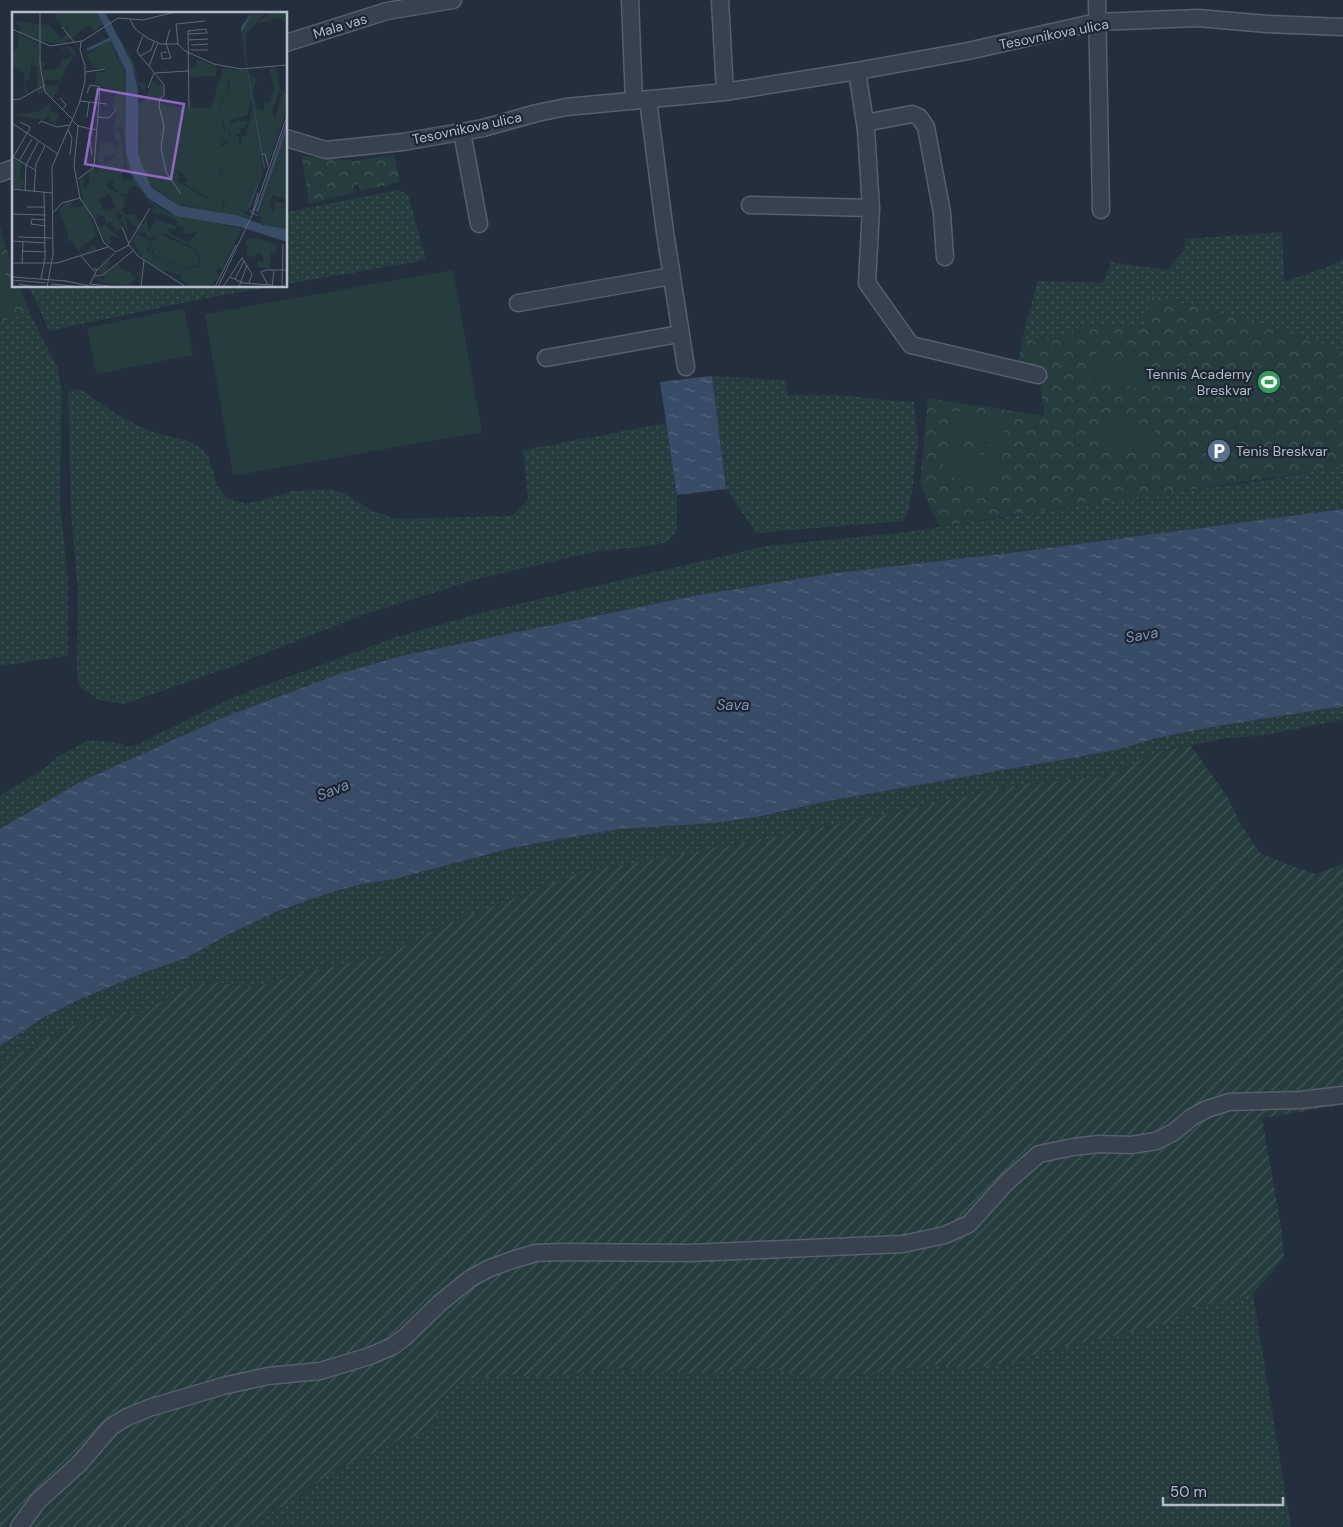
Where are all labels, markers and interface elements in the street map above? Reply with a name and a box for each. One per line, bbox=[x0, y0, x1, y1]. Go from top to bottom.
street label: Mala vas bbox=[311, 9, 369, 43]
inset map bbox=[12, 12, 288, 288]
street label: Tesovnikova ulica bbox=[998, 15, 1110, 53]
street label: Tesovnikova ulica bbox=[411, 108, 523, 148]
place label: Tennis Academy Breskvar bbox=[1146, 365, 1252, 399]
sports icon: Tennis Academy Breskvar bbox=[1256, 369, 1282, 395]
parking icon: Tenis Breskvar bbox=[1206, 438, 1232, 464]
place label: Tenis Breskvar bbox=[1236, 442, 1328, 460]
water label: Sava bbox=[1124, 622, 1160, 648]
water label: Sava bbox=[716, 695, 750, 715]
water label: Sava bbox=[314, 775, 352, 805]
scale bar bbox=[1163, 1474, 1283, 1506]
text: 50 m bbox=[1170, 1482, 1207, 1502]

